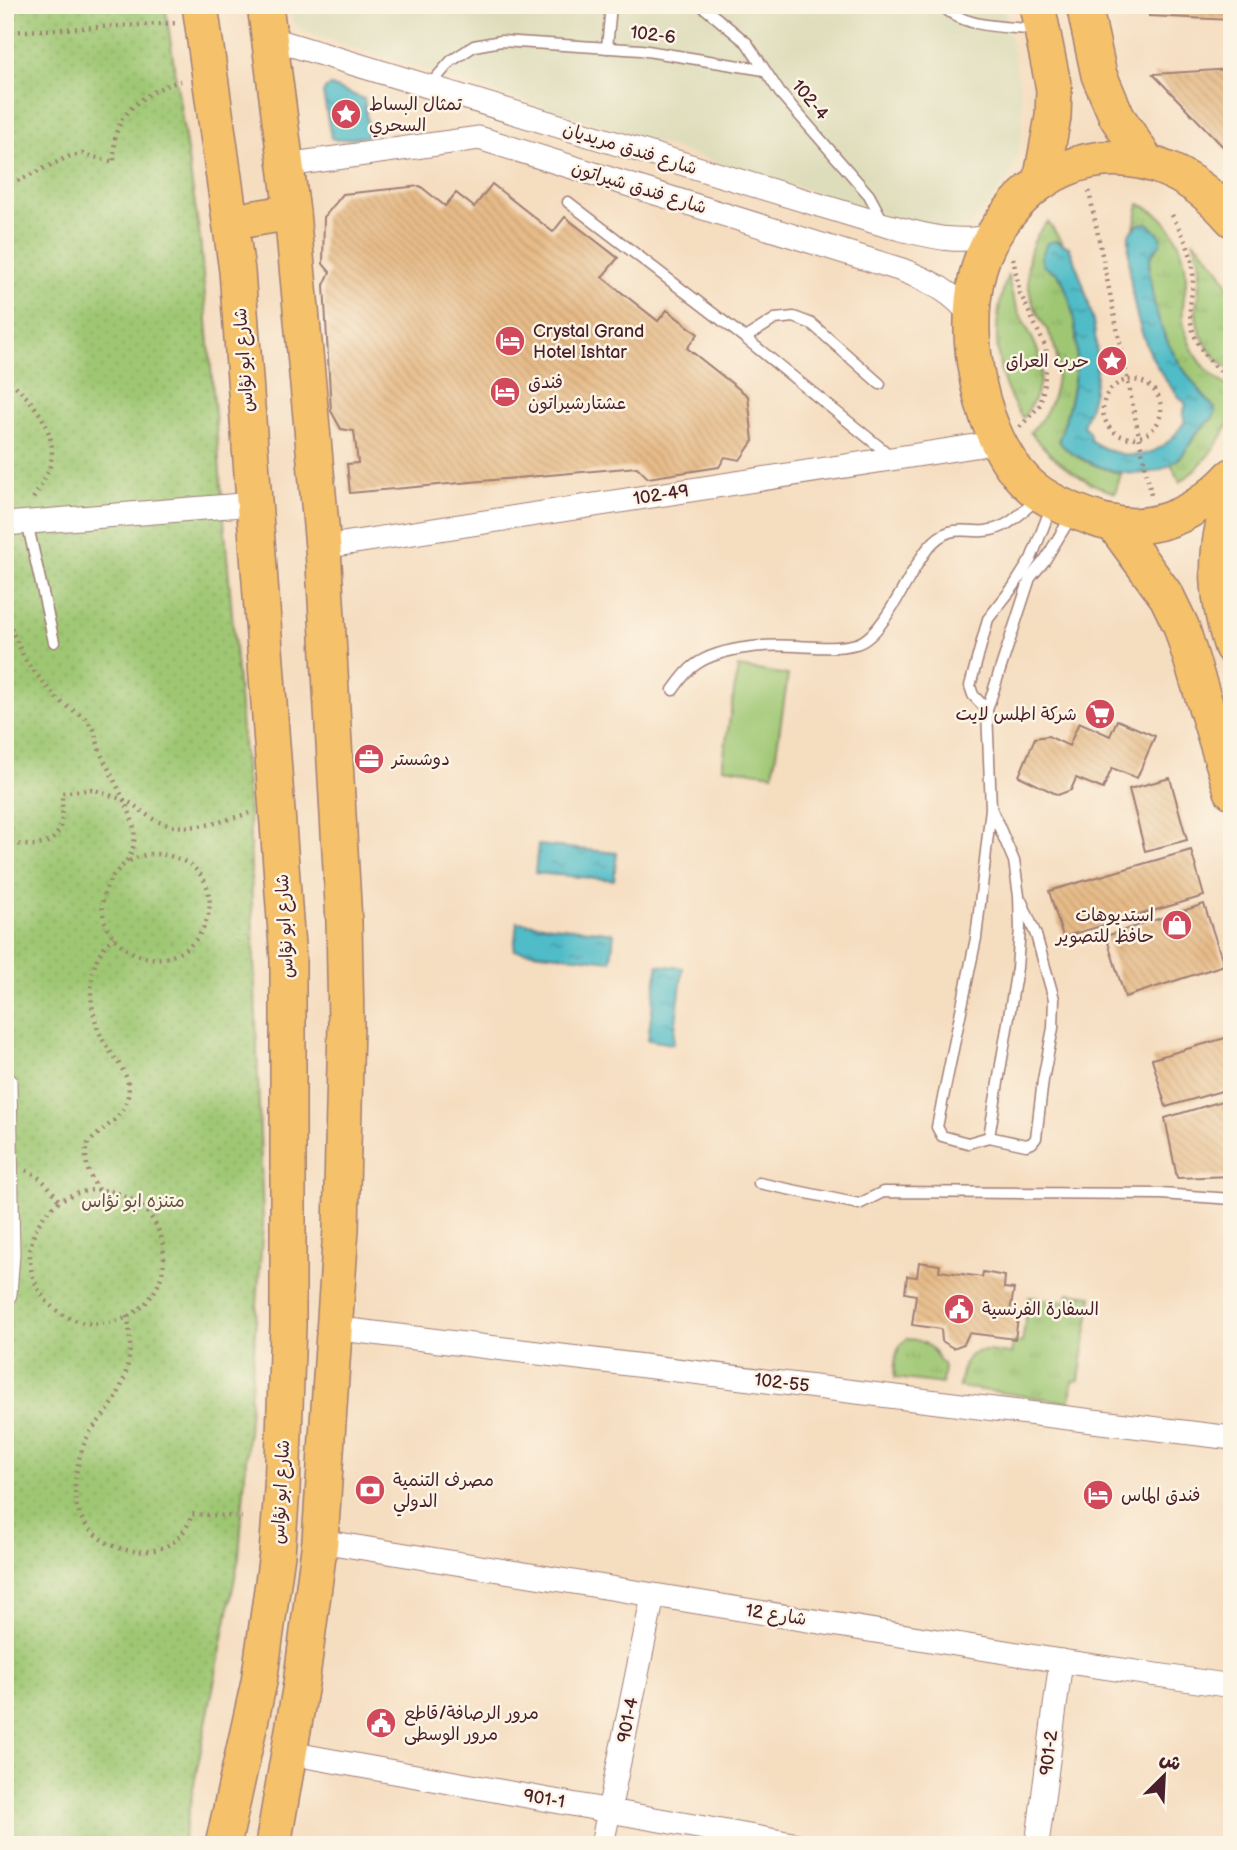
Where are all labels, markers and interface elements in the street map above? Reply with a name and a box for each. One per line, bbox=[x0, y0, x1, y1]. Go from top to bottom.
street label: 102-6 bbox=[629, 22, 677, 48]
street label: 102-4 bbox=[787, 76, 833, 124]
place label: تمثال البساط السحري bbox=[369, 94, 463, 138]
place icon: تمثال البساط السحري bbox=[329, 97, 363, 131]
street label: شارع فندق مريديان bbox=[560, 119, 700, 180]
street label: شارع فندق شيراتون bbox=[569, 157, 709, 219]
street label: شارع ابو نؤاس bbox=[230, 307, 259, 413]
place label: Crystal Grand Hotel Ishtar bbox=[533, 321, 644, 363]
hotel icon: Crystal Grand Hotel Ishtar bbox=[493, 324, 527, 358]
place icon: حرب العراق bbox=[1095, 344, 1129, 378]
place label: حرب العراق bbox=[1006, 351, 1089, 372]
place label: فندق عشتارشيراتون bbox=[528, 372, 626, 414]
hotel icon: فندق عشتارشيراتون bbox=[488, 375, 522, 409]
street label: 102-49 bbox=[632, 480, 690, 510]
supermarket icon: شركة اطلس لايت bbox=[1083, 697, 1117, 731]
place label: شركة اطلس لايت bbox=[956, 704, 1077, 725]
office icon: دوشستر bbox=[352, 742, 386, 776]
place label: دوشستر bbox=[390, 749, 450, 770]
street label: شارع ابو نؤاس bbox=[272, 873, 299, 979]
place label: استديوهات حافظ للتصوير bbox=[1054, 905, 1154, 948]
shop icon: استديوهات حافظ للتصوير bbox=[1160, 908, 1194, 942]
park label: متنزه ابو نؤاس bbox=[81, 1191, 185, 1212]
public building icon: السفارة الفرنسية bbox=[942, 1292, 976, 1326]
place label: السفارة الفرنسية bbox=[982, 1299, 1099, 1320]
street label: 102-55 bbox=[753, 1369, 811, 1397]
street label: شارع ابو نؤاس bbox=[268, 1439, 295, 1545]
place label: مصرف التنمية الدولي bbox=[393, 1470, 494, 1517]
bank icon: مصرف التنمية الدولي bbox=[353, 1473, 387, 1507]
hotel icon: فندق الماس bbox=[1081, 1478, 1115, 1512]
place label: فندق الماس bbox=[1121, 1485, 1200, 1506]
street label: شارع 12 bbox=[744, 1600, 808, 1631]
street label: 901-4 bbox=[613, 1696, 643, 1744]
place label: مرور الرصافة/قاطع مرور الوسطى bbox=[404, 1703, 539, 1745]
public building icon: مرور الرصافة/قاطع مرور الوسطى bbox=[364, 1706, 398, 1740]
street label: 901-2 bbox=[1036, 1729, 1062, 1777]
north arrow bbox=[1128, 1742, 1198, 1812]
text: ش bbox=[1156, 1747, 1185, 1777]
street label: 901-1 bbox=[522, 1785, 566, 1813]

